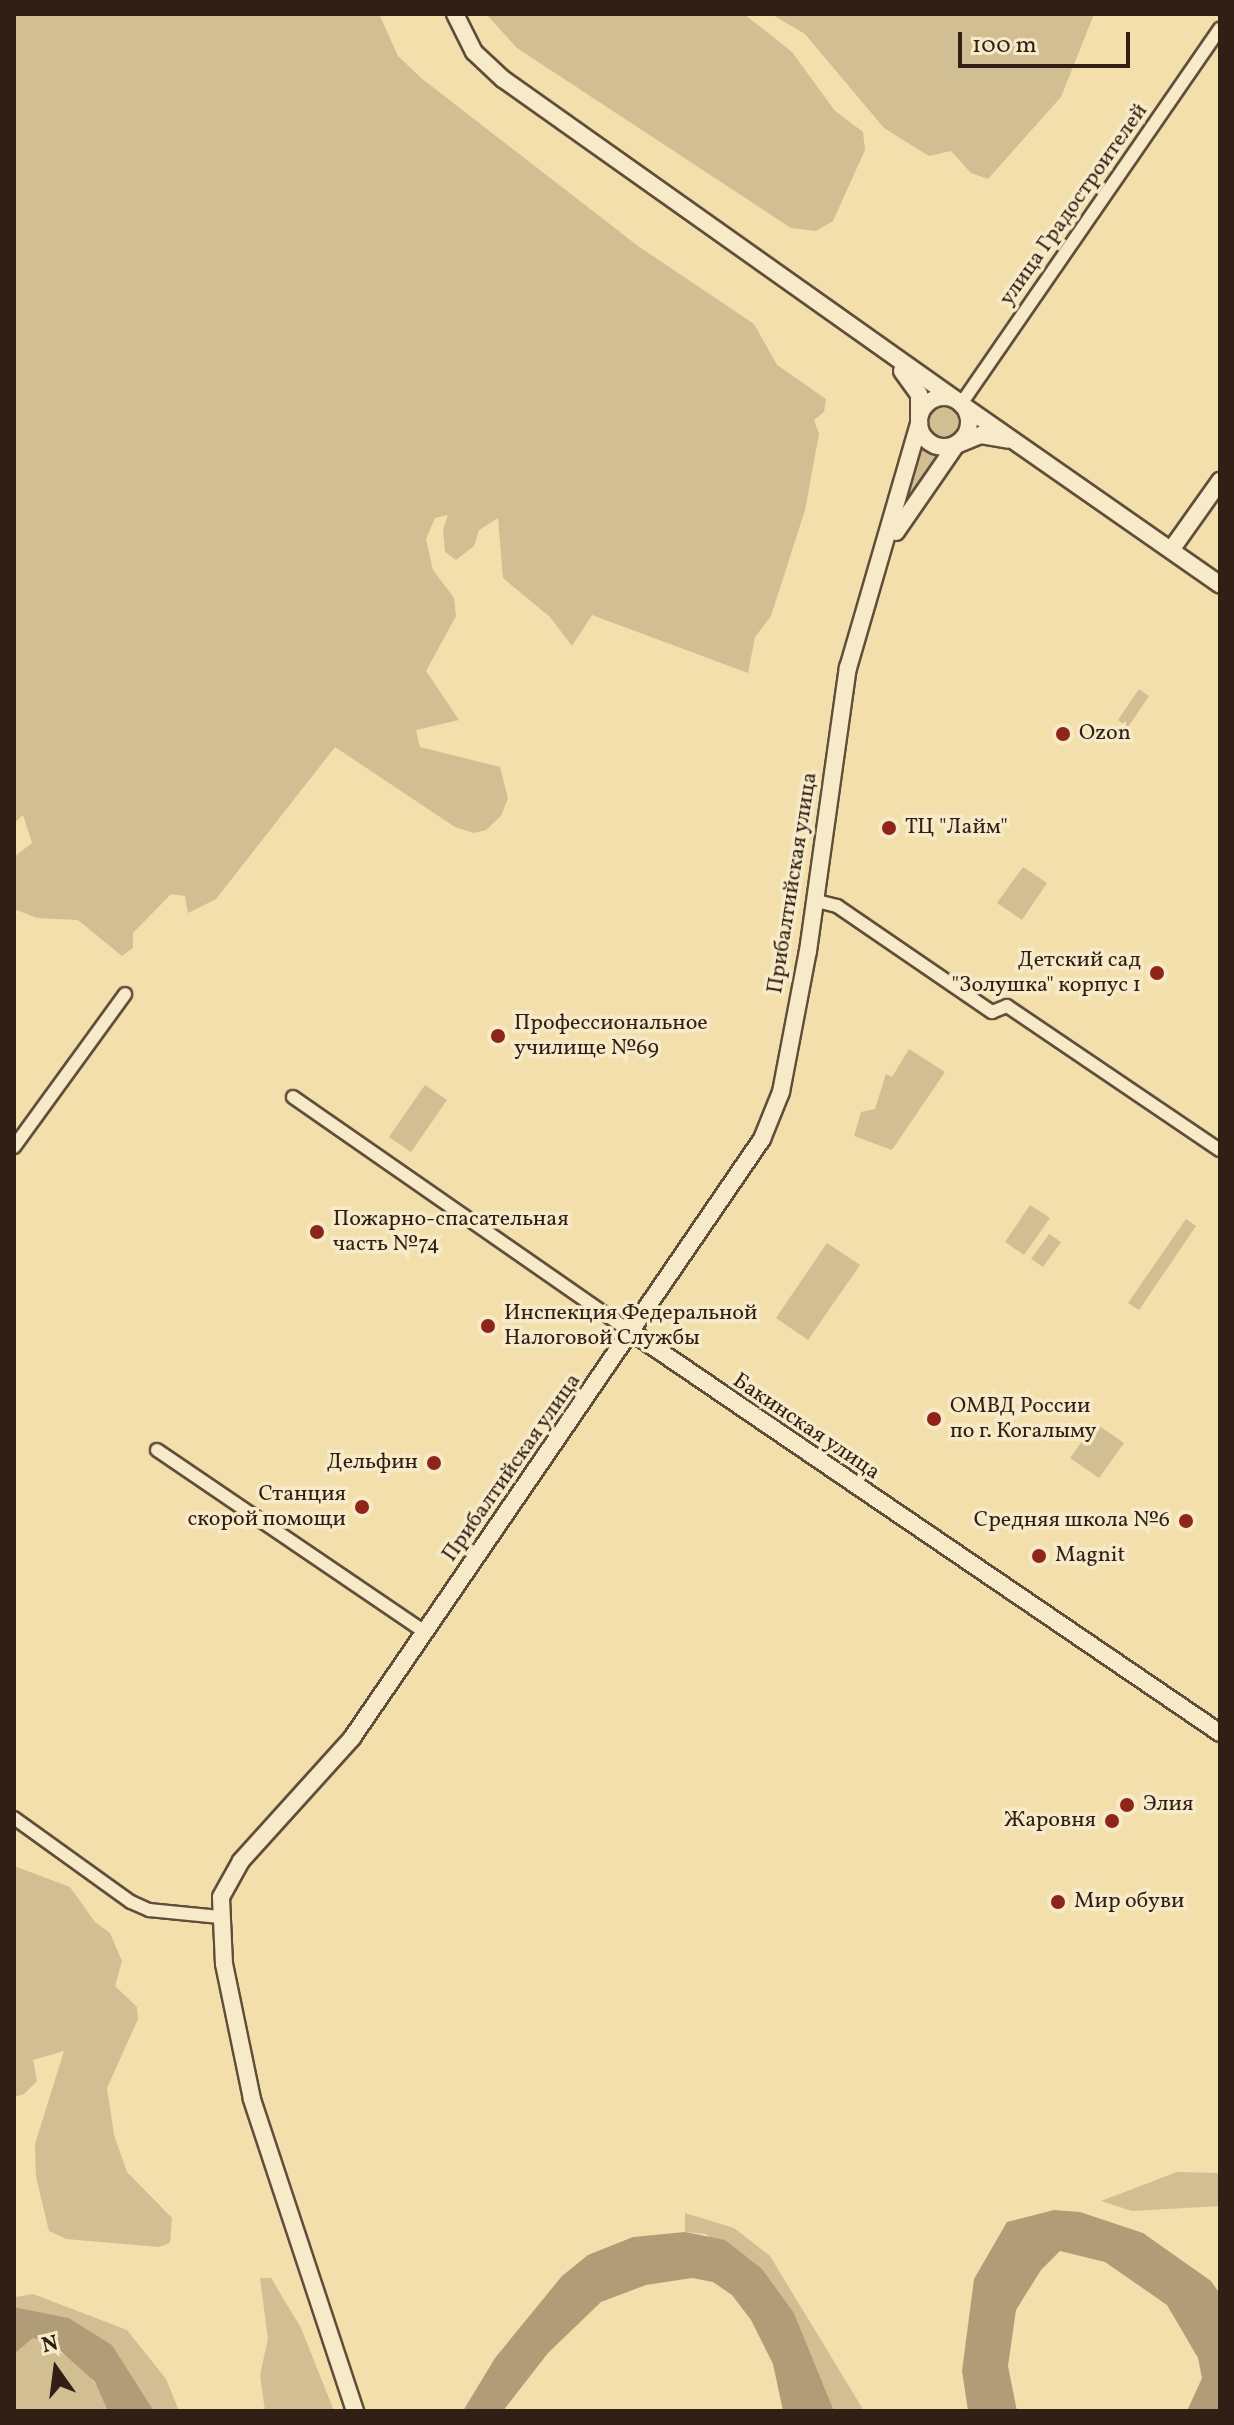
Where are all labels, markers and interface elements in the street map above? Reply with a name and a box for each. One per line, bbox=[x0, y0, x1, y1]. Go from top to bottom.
scale bar bbox=[962, 16, 1134, 66]
text: 100 m bbox=[972, 29, 1037, 63]
street label: улица Градостроителей bbox=[994, 99, 1154, 311]
place label: Ozon bbox=[1079, 721, 1131, 747]
marker: Ozon bbox=[1054, 725, 1072, 743]
street label: Прибалтийская улица bbox=[762, 770, 824, 996]
place label: ТЦ "Лайм" bbox=[905, 815, 1008, 841]
marker: ТЦ "Лайм" bbox=[880, 819, 898, 837]
place label: Детский сад "Золушка" корпус 1 bbox=[951, 947, 1141, 998]
marker: Детский сад "Золушка" корпус 1 bbox=[1148, 964, 1166, 982]
place label: Профессиональное училище №69 bbox=[514, 1010, 708, 1062]
marker: Профессиональное училище №69 bbox=[489, 1027, 507, 1045]
place label: Пожарно-спасательная часть №74 bbox=[333, 1206, 569, 1258]
marker: Пожарно-спасательная часть №74 bbox=[308, 1223, 326, 1241]
place label: Инспекция Федеральной Налоговой Службы bbox=[504, 1300, 757, 1352]
marker: Инспекция Федеральной Налоговой Службы bbox=[479, 1317, 497, 1335]
street label: Бакинская улица bbox=[727, 1368, 885, 1486]
street label: Прибалтийская улица bbox=[437, 1369, 587, 1567]
place label: ОМВД России по г. Когалыму bbox=[950, 1393, 1097, 1444]
marker: ОМВД России по г. Когалыму bbox=[925, 1410, 943, 1428]
place label: Дельфин bbox=[327, 1450, 418, 1476]
marker: Дельфин bbox=[425, 1454, 443, 1472]
place label: Станция скорой помощи bbox=[187, 1481, 346, 1532]
marker: Станция скорой помощи bbox=[353, 1498, 371, 1516]
place label: Средняя школа №6 bbox=[974, 1508, 1170, 1534]
marker: Средняя школа №6 bbox=[1177, 1512, 1195, 1530]
place label: Magnit bbox=[1055, 1543, 1125, 1569]
marker: Magnit bbox=[1030, 1547, 1048, 1565]
place label: Элия bbox=[1143, 1792, 1193, 1818]
marker: Элия bbox=[1118, 1796, 1136, 1814]
place label: Жаровня bbox=[1004, 1808, 1096, 1834]
marker: Жаровня bbox=[1103, 1812, 1121, 1830]
place label: Мир обуви bbox=[1074, 1889, 1184, 1915]
marker: Мир обуви bbox=[1049, 1893, 1067, 1911]
text: N bbox=[39, 2328, 62, 2362]
north arrow bbox=[16, 2329, 96, 2409]

